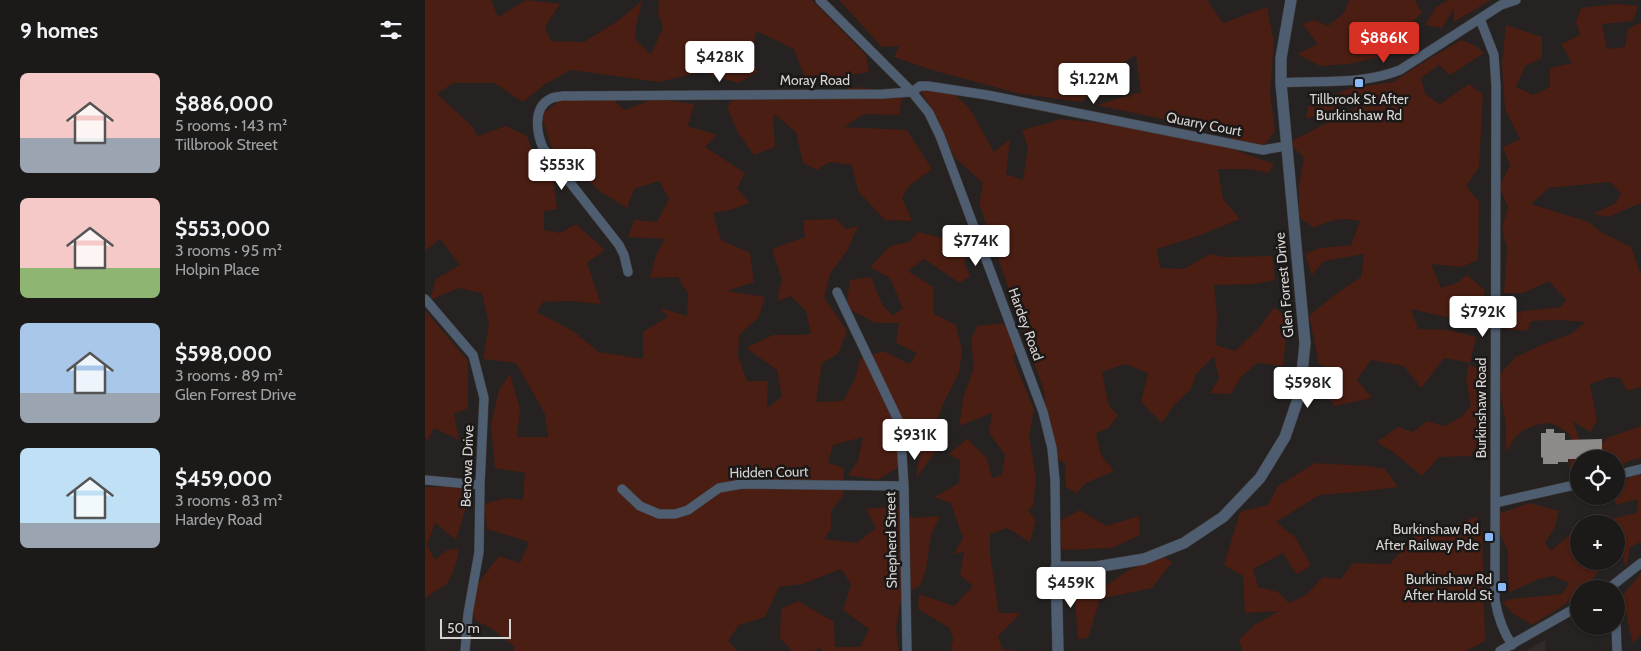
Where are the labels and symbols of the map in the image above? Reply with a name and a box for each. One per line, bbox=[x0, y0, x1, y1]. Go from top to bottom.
pin: $886K bbox=[1349, 22, 1419, 64]
pin: $428K bbox=[685, 41, 755, 83]
pin: $1.22M bbox=[1053, 62, 1135, 105]
street label: Moray Road bbox=[780, 71, 850, 89]
marker: Tillbrook St After Burkinshaw Rd bbox=[1353, 77, 1365, 89]
place label: Tillbrook St After Burkinshaw Rd bbox=[1310, 90, 1409, 124]
street label: Quarry Court bbox=[1165, 108, 1244, 140]
pin: $553K bbox=[527, 148, 597, 191]
pin: $774K bbox=[941, 224, 1011, 267]
street label: Glen Forrest Drive bbox=[1270, 231, 1298, 339]
street label: Hardey Road bbox=[1005, 285, 1047, 363]
pin: $792K bbox=[1448, 296, 1518, 338]
street label: Burkinshaw Road bbox=[1472, 358, 1490, 458]
pin: $598K bbox=[1273, 366, 1343, 409]
pin: $931K bbox=[880, 418, 950, 461]
street label: Benowa Drive bbox=[457, 425, 477, 507]
street label: Hidden Court bbox=[729, 462, 809, 482]
street label: Shepherd Street bbox=[881, 491, 901, 588]
place label: Burkinshaw Rd After Railway Pde bbox=[1376, 520, 1479, 554]
marker: Burkinshaw Rd After Railway Pde bbox=[1483, 531, 1495, 543]
pin: $459K bbox=[1036, 566, 1106, 609]
place label: Burkinshaw Rd After Harold St bbox=[1404, 570, 1492, 604]
marker: Burkinshaw Rd After Harold St bbox=[1496, 581, 1508, 593]
scale bar bbox=[440, 616, 511, 639]

